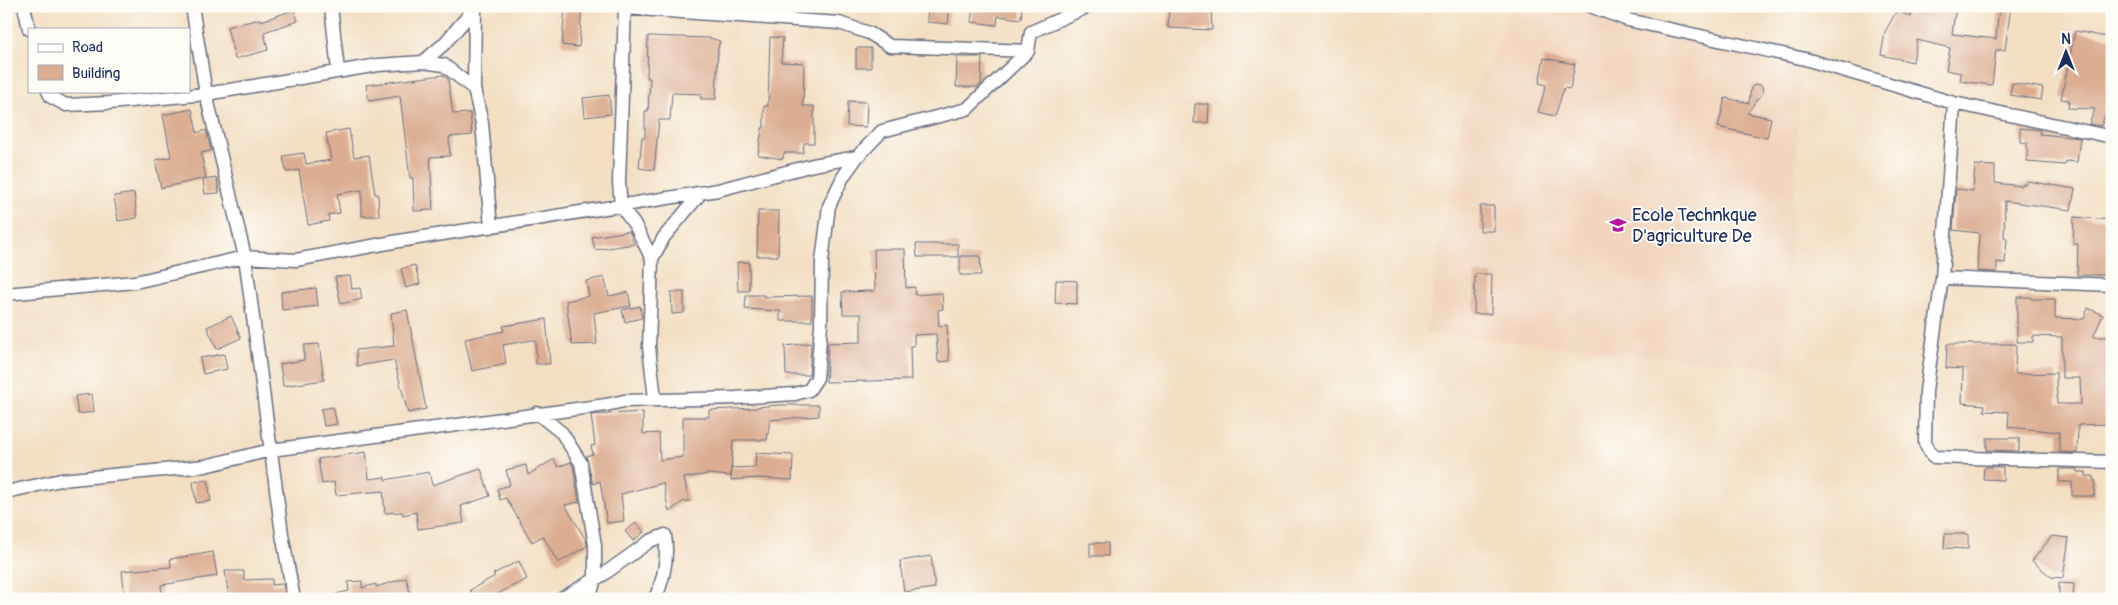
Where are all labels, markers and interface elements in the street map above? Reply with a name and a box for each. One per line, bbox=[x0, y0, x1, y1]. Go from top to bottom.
legend bbox=[28, 28, 190, 92]
north arrow bbox=[2040, 28, 2090, 78]
text: N bbox=[2061, 31, 2071, 48]
text: Road bbox=[72, 38, 103, 57]
text: Building bbox=[72, 64, 120, 83]
place label: Ecole Technkque D'agriculture De bbox=[1632, 204, 1757, 248]
school or university icon: Ecole Technkque D'agriculture De bbox=[1608, 215, 1628, 235]

